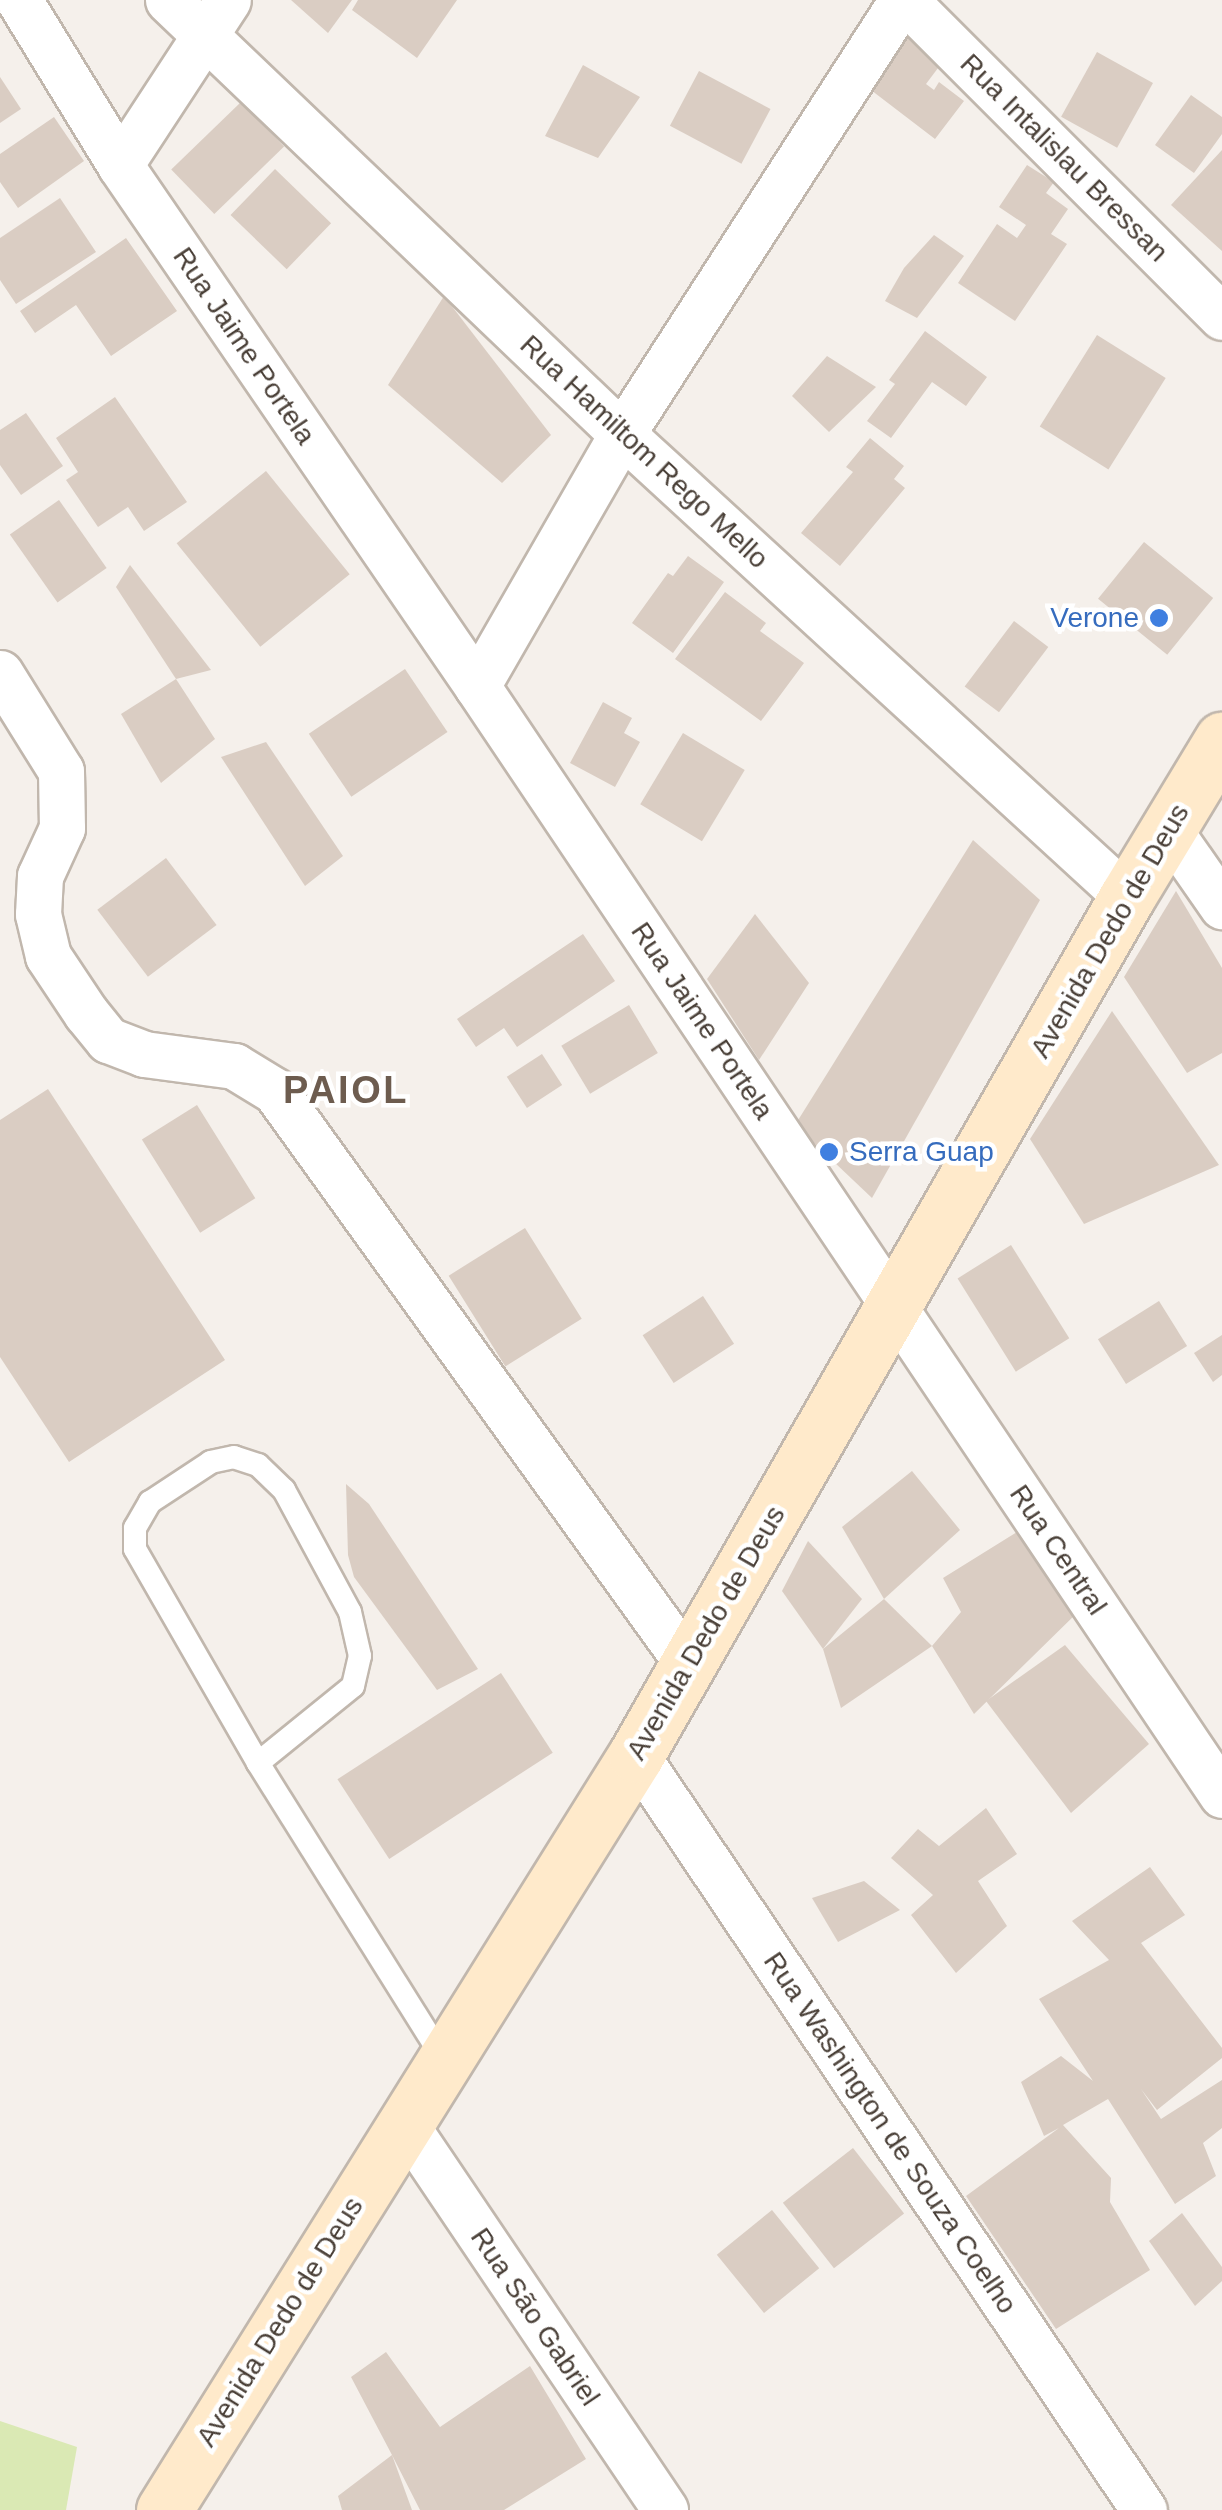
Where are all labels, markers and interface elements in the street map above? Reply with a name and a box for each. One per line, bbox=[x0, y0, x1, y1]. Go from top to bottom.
street label: Rua Intalislau Bressan bbox=[953, 47, 1175, 269]
street label: Rua Jaime Portela bbox=[166, 241, 322, 451]
street label: Rua Hamiltom Rego Mello bbox=[513, 328, 775, 576]
place label: Verone bbox=[1050, 601, 1139, 635]
marker: Verone bbox=[1148, 607, 1170, 629]
street label: Avenida Dedo de Deus bbox=[1024, 798, 1196, 1064]
street label: Rua Jaime Portela bbox=[624, 916, 780, 1126]
district label: PAIOL bbox=[283, 1068, 409, 1114]
place label: Serra Guap bbox=[849, 1135, 994, 1169]
marker: Serra Guap bbox=[818, 1141, 840, 1163]
street label: Rua Central bbox=[1002, 1479, 1114, 1621]
street label: Avenida Dedo de Deus bbox=[620, 1500, 792, 1766]
street label: Rua Washington de Souza Coelho bbox=[756, 1946, 1024, 2320]
street label: Avenida Dedo de Deus bbox=[190, 2191, 370, 2453]
street label: Rua São Gabriel bbox=[463, 2222, 607, 2412]

